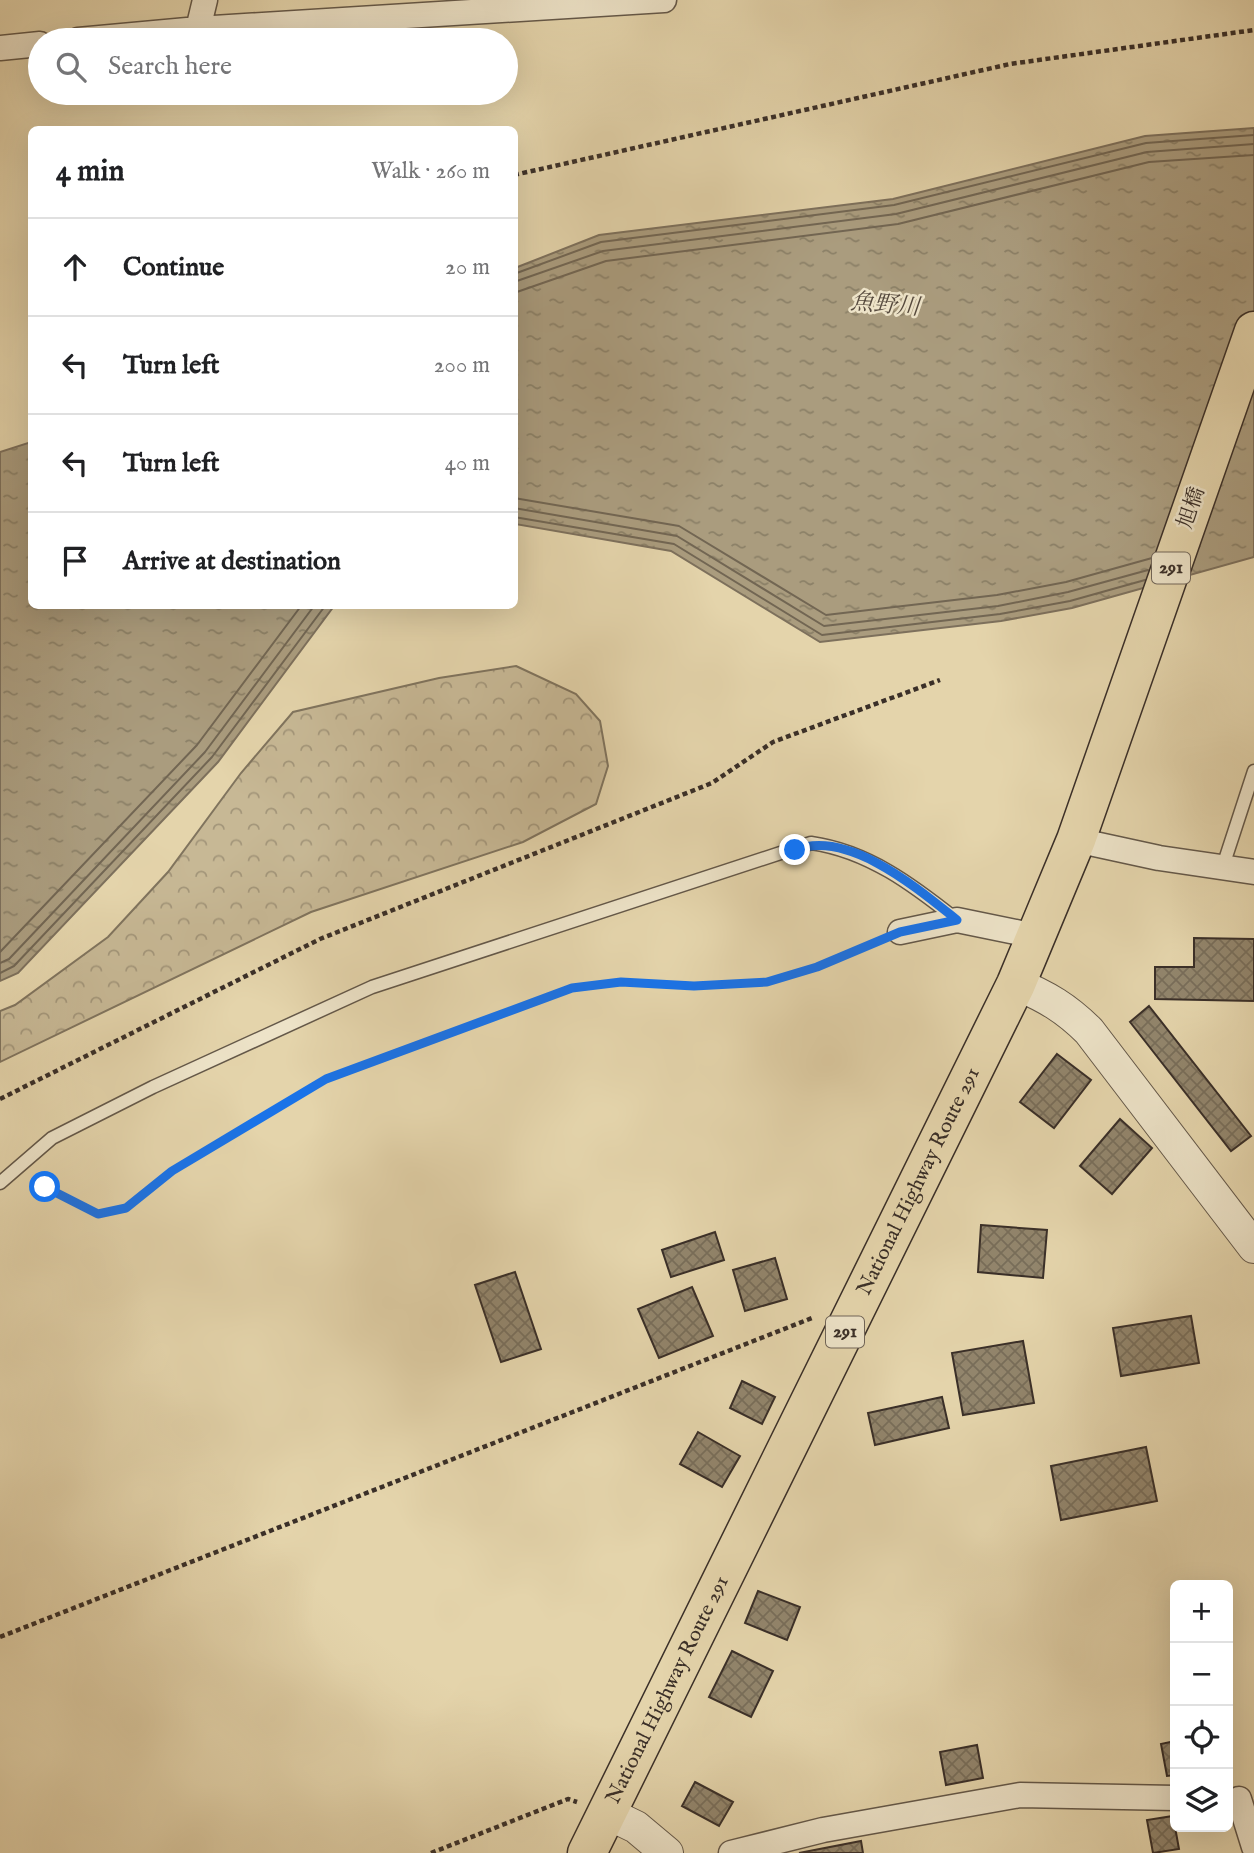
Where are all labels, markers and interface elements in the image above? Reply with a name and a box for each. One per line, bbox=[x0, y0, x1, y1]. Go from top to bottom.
search box bbox=[28, 28, 518, 105]
icon: search bbox=[52, 48, 90, 86]
text: Search here bbox=[108, 50, 232, 83]
text: 4 min bbox=[56, 153, 124, 191]
text: Walk · 260 m bbox=[371, 157, 490, 186]
icon: ahead bbox=[56, 248, 94, 286]
text: Continue bbox=[123, 251, 224, 284]
text: 20 m bbox=[445, 253, 490, 282]
water label: 魚野川 bbox=[849, 288, 924, 323]
icon: left bbox=[56, 346, 94, 384]
text: Turn left bbox=[123, 349, 220, 382]
text: 200 m bbox=[434, 351, 490, 380]
icon: left bbox=[56, 444, 94, 482]
text: Turn left bbox=[123, 447, 220, 480]
text: 40 m bbox=[445, 449, 490, 478]
street label: 旭橋 bbox=[1172, 484, 1212, 532]
icon: arrive bbox=[56, 542, 94, 580]
text: Arrive at destination bbox=[123, 545, 341, 578]
road number: 291 bbox=[1152, 552, 1190, 583]
route end bbox=[779, 834, 810, 865]
street label: National Highway Route 291 bbox=[851, 1063, 986, 1300]
route start bbox=[29, 1171, 60, 1202]
road number: 291 bbox=[826, 1316, 864, 1348]
street label: National Highway Route 291 bbox=[600, 1571, 735, 1808]
map controls bbox=[1170, 1580, 1233, 1832]
button: + bbox=[1170, 1580, 1233, 1643]
button: − bbox=[1170, 1643, 1233, 1706]
button: locate bbox=[1170, 1706, 1233, 1769]
button: layers bbox=[1170, 1769, 1233, 1832]

